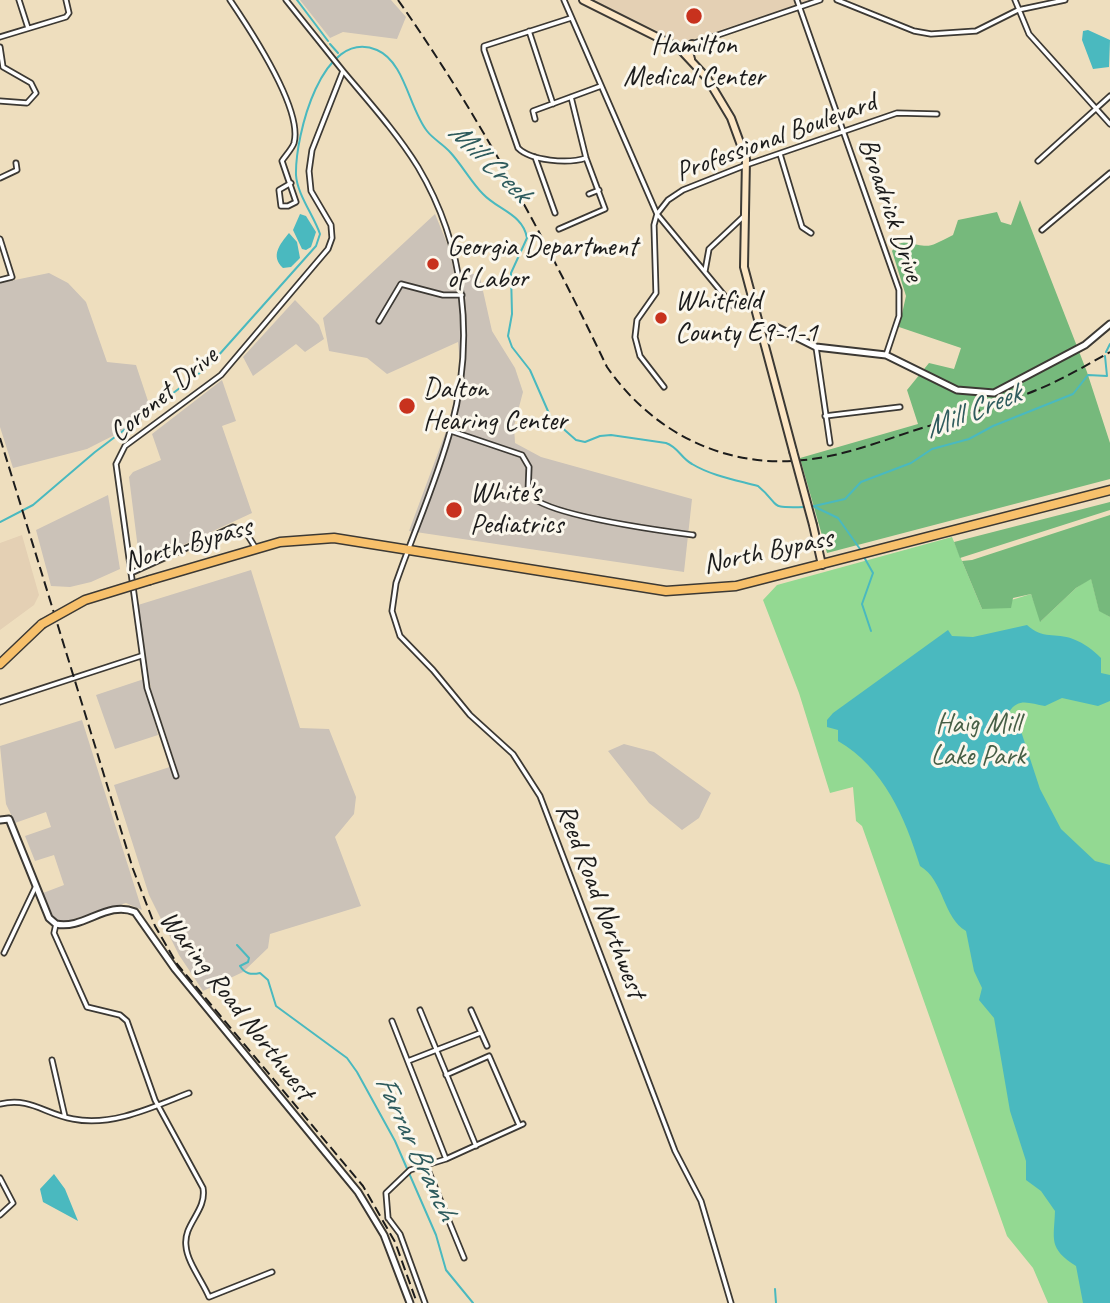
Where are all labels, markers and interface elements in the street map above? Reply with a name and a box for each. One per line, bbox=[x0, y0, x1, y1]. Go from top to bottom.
marker: Hamilton Medical Center bbox=[684, 6, 704, 26]
place label: Hamilton Medical Center bbox=[623, 29, 765, 95]
street label: Professional Boulevard bbox=[671, 86, 881, 190]
water label: Mill Creek bbox=[440, 115, 538, 211]
street label: Broadrick Drive bbox=[850, 134, 930, 286]
place label: Georgia Department of Labor bbox=[447, 231, 637, 297]
marker: Georgia Department of Labor bbox=[425, 256, 441, 272]
place label: Whitfield County E9-1-1 bbox=[675, 285, 818, 351]
marker: Whitfield County E9-1-1 bbox=[653, 310, 669, 326]
street label: Coronet Drive bbox=[103, 340, 225, 450]
place label: Dalton Hearing Center bbox=[423, 373, 567, 439]
water label: Mill Creek bbox=[920, 377, 1026, 447]
marker: Dalton Hearing Center bbox=[397, 396, 417, 416]
place label: White's Pediatrics bbox=[470, 477, 563, 543]
marker: White's Pediatrics bbox=[444, 500, 464, 520]
street label: North Bypass bbox=[120, 511, 256, 579]
street label: North Bypass bbox=[700, 522, 836, 582]
park label: Haig Mill Lake Park bbox=[931, 708, 1025, 774]
street label: Reed Road Northwest bbox=[547, 799, 653, 1003]
street label: Waring Road Northwest bbox=[151, 904, 321, 1108]
water label: Farrar Branch bbox=[366, 1070, 464, 1226]

